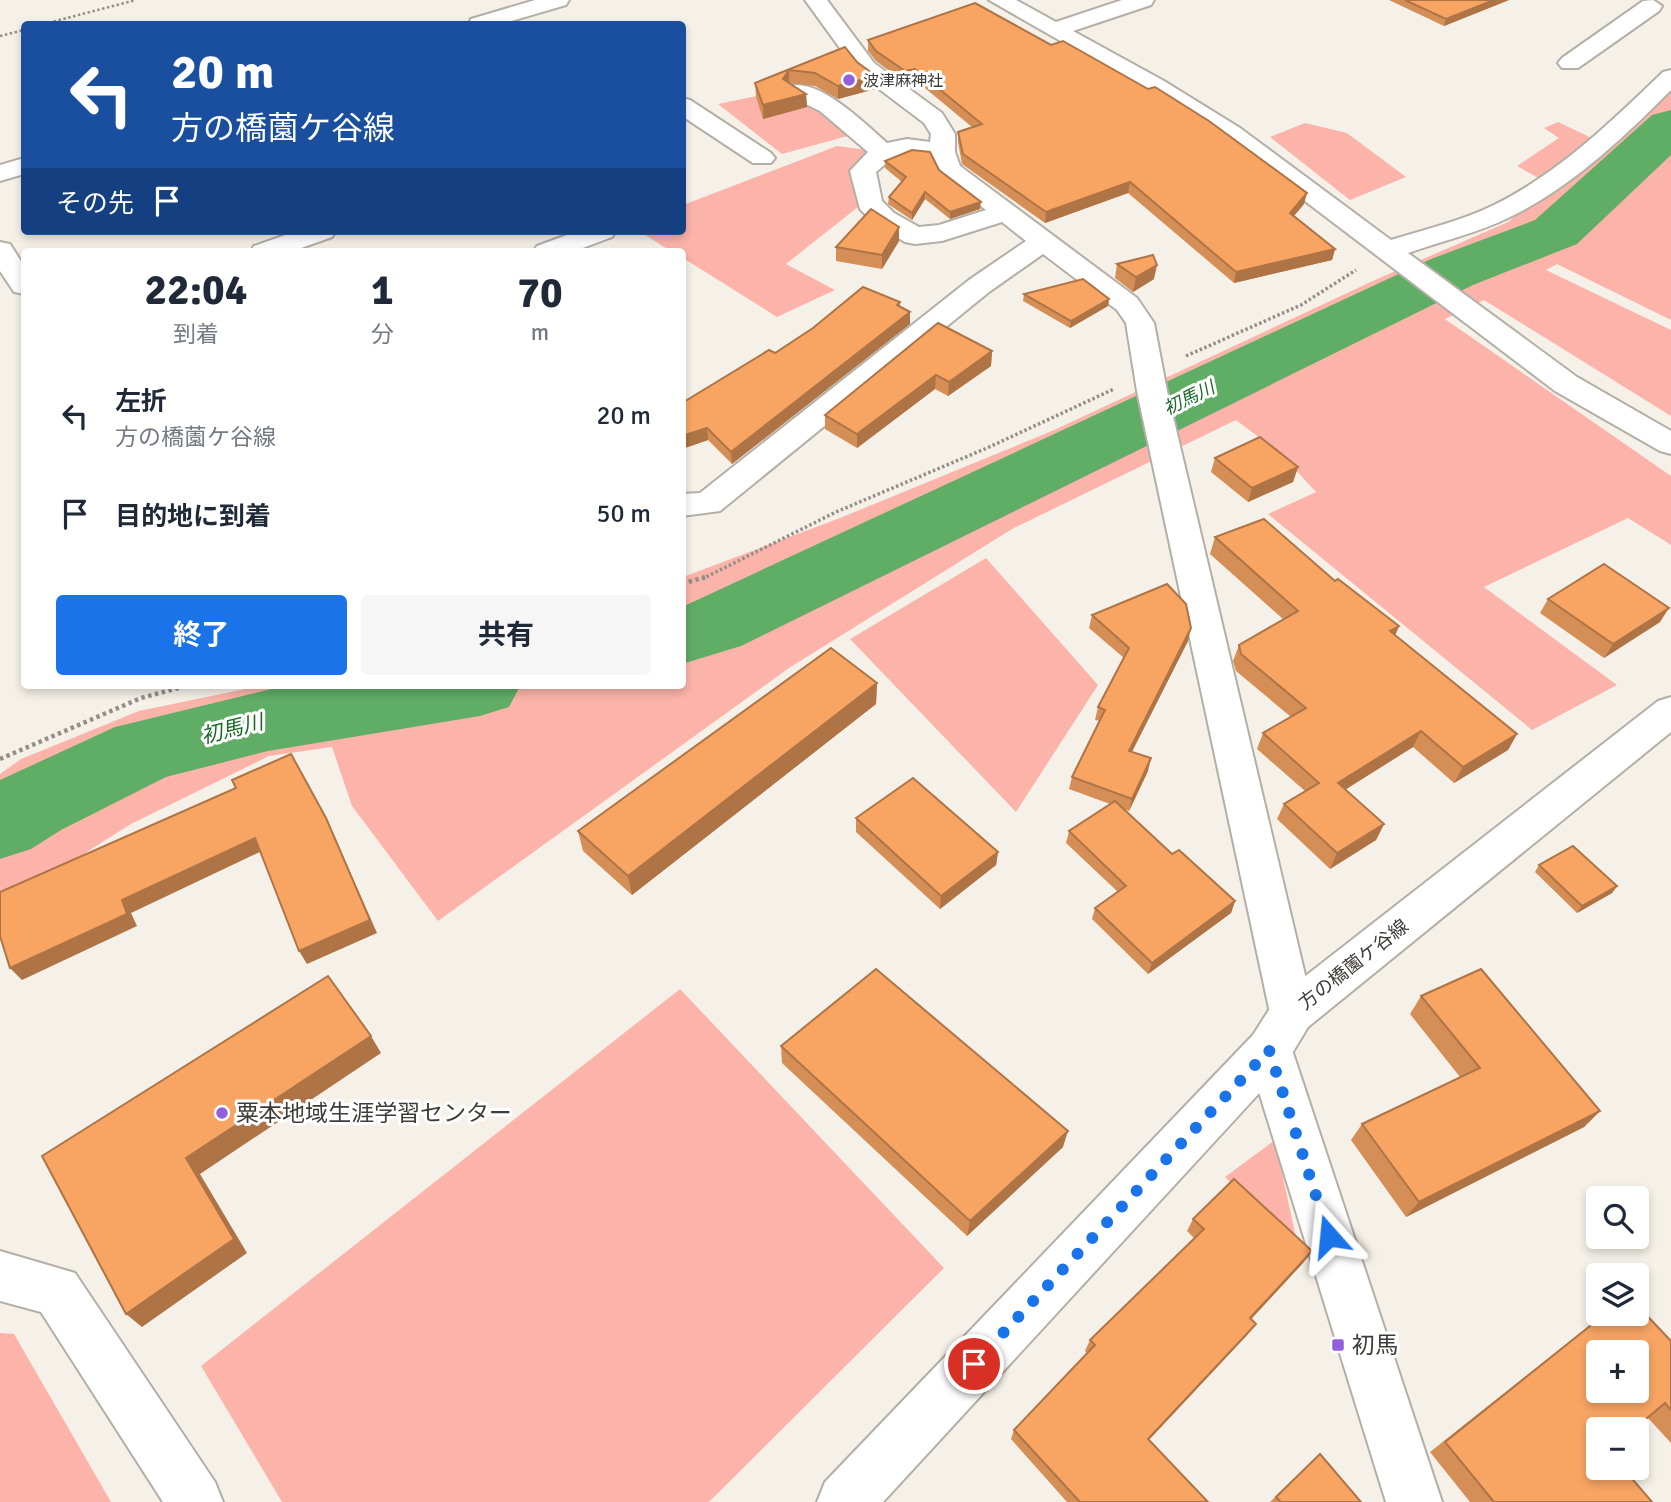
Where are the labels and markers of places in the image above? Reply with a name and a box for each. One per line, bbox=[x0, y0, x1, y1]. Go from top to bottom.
place label: 波津麻神社 bbox=[863, 71, 943, 91]
marker: 波津麻神社 bbox=[841, 72, 857, 88]
place label: 粟本地域生涯学習センター bbox=[236, 1099, 512, 1128]
marker: 粟本地域生涯学習センター bbox=[214, 1105, 230, 1121]
place label: 初馬 bbox=[1352, 1331, 1398, 1360]
pin bbox=[944, 1334, 1004, 1394]
marker: 初馬 bbox=[1330, 1337, 1346, 1353]

